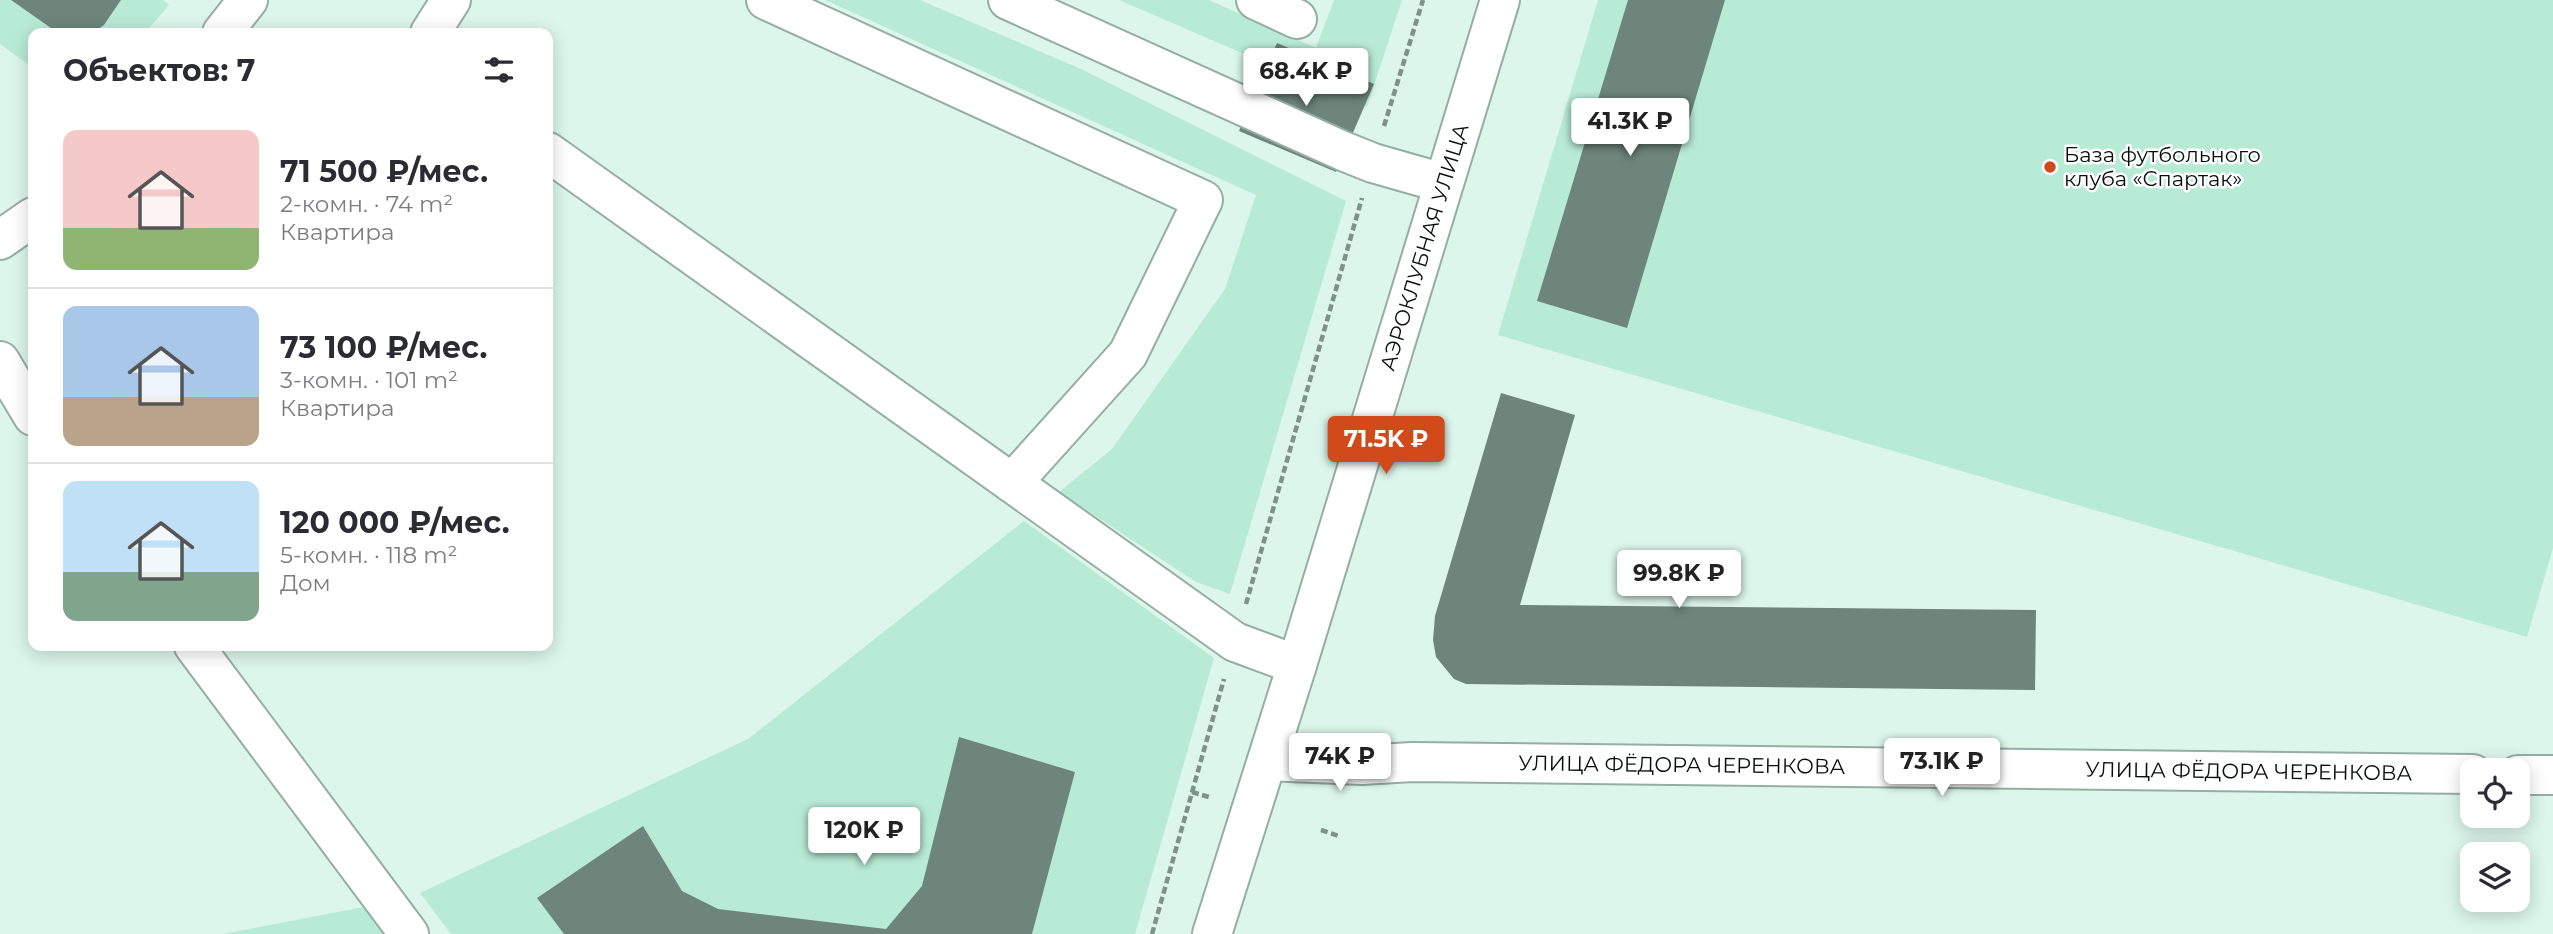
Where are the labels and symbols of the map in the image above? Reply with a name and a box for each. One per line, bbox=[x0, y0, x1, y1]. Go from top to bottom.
pin: 68.4K ₽ bbox=[1241, 48, 1371, 108]
pin: 41.3K ₽ bbox=[1565, 99, 1695, 158]
street label: АЭРОКЛУБНАЯ УЛИЦА bbox=[1375, 120, 1474, 373]
place label: База футбольного клуба «Спартак» bbox=[2064, 142, 2261, 191]
marker: База футбольного клуба «Спартак» bbox=[2042, 159, 2058, 175]
pin: 71.5K ₽ bbox=[1321, 416, 1451, 476]
pin: 99.8K ₽ bbox=[1614, 550, 1744, 610]
pin: 74K ₽ bbox=[1291, 734, 1389, 793]
pin: 73.1K ₽ bbox=[1877, 738, 2007, 798]
street label: УЛИЦА ФЁДОРА ЧЕРЕНКОВА bbox=[1518, 750, 1846, 779]
street label: УЛИЦА ФЁДОРА ЧЕРЕНКОВА bbox=[2085, 757, 2413, 785]
pin: 120K ₽ bbox=[807, 808, 921, 867]

